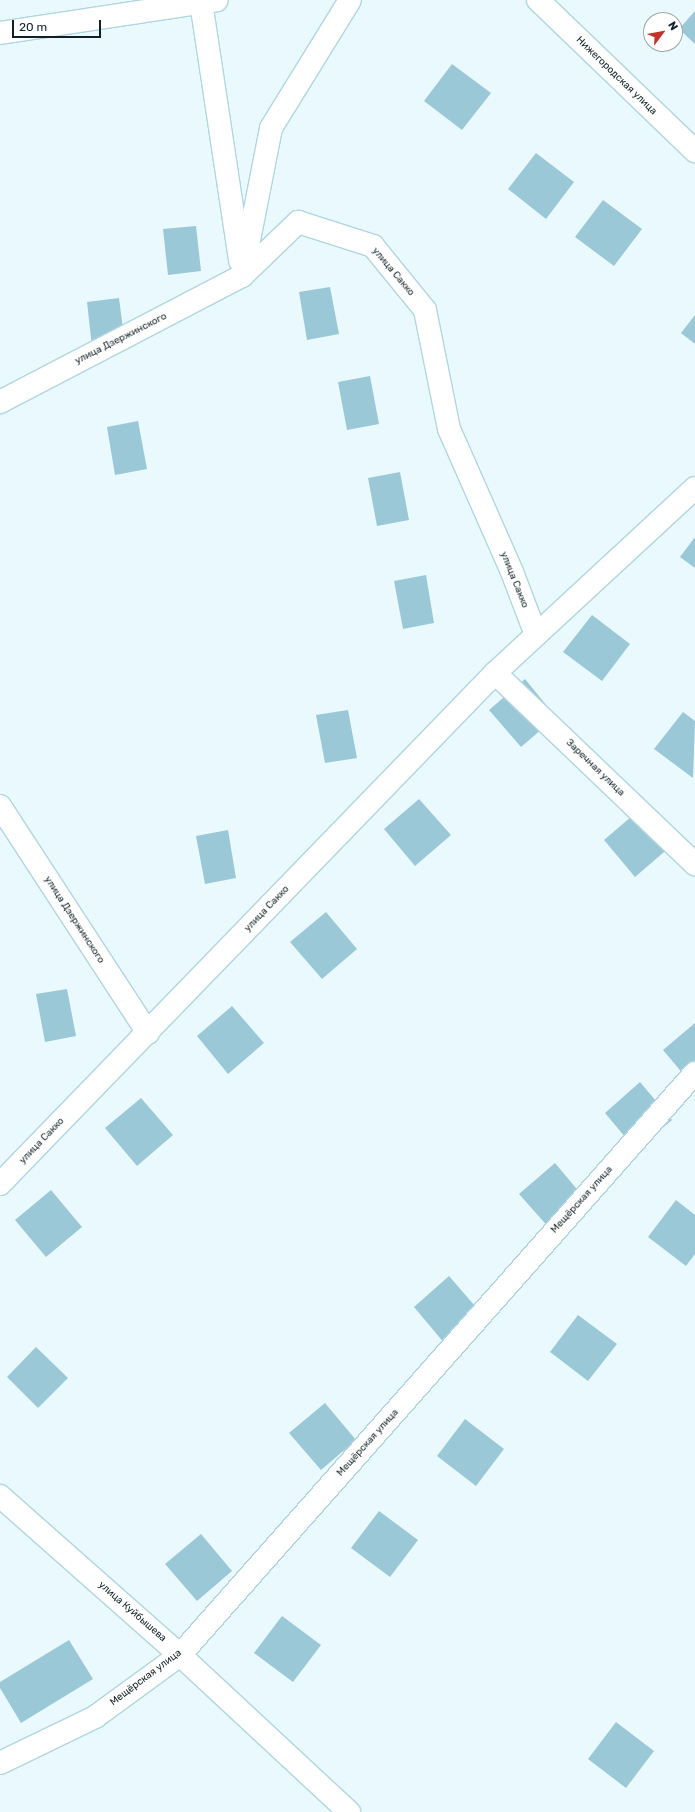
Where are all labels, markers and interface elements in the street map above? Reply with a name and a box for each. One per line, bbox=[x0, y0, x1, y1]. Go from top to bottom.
scale bar bbox=[14, 12, 103, 38]
north arrow bbox=[643, 12, 683, 52]
text: N bbox=[665, 19, 680, 33]
text: 20 m bbox=[19, 20, 47, 34]
street label: Нижегородская улица bbox=[573, 34, 659, 118]
street label: улица Сакко bbox=[369, 245, 417, 299]
street label: улица Дзержинского bbox=[73, 311, 169, 367]
street label: улица Сакко bbox=[497, 550, 531, 610]
street label: Заречная улица bbox=[563, 737, 627, 799]
street label: улица Дзержинского bbox=[41, 874, 107, 966]
street label: улица Сакко bbox=[242, 883, 292, 935]
street label: улица Сакко bbox=[17, 1115, 67, 1167]
street label: Мещёрская улица bbox=[549, 1164, 615, 1236]
street label: Мещёрская улица bbox=[335, 1407, 401, 1479]
street label: улица Куйбышева bbox=[96, 1579, 168, 1645]
street label: Мещёрская улица bbox=[108, 1647, 184, 1709]

